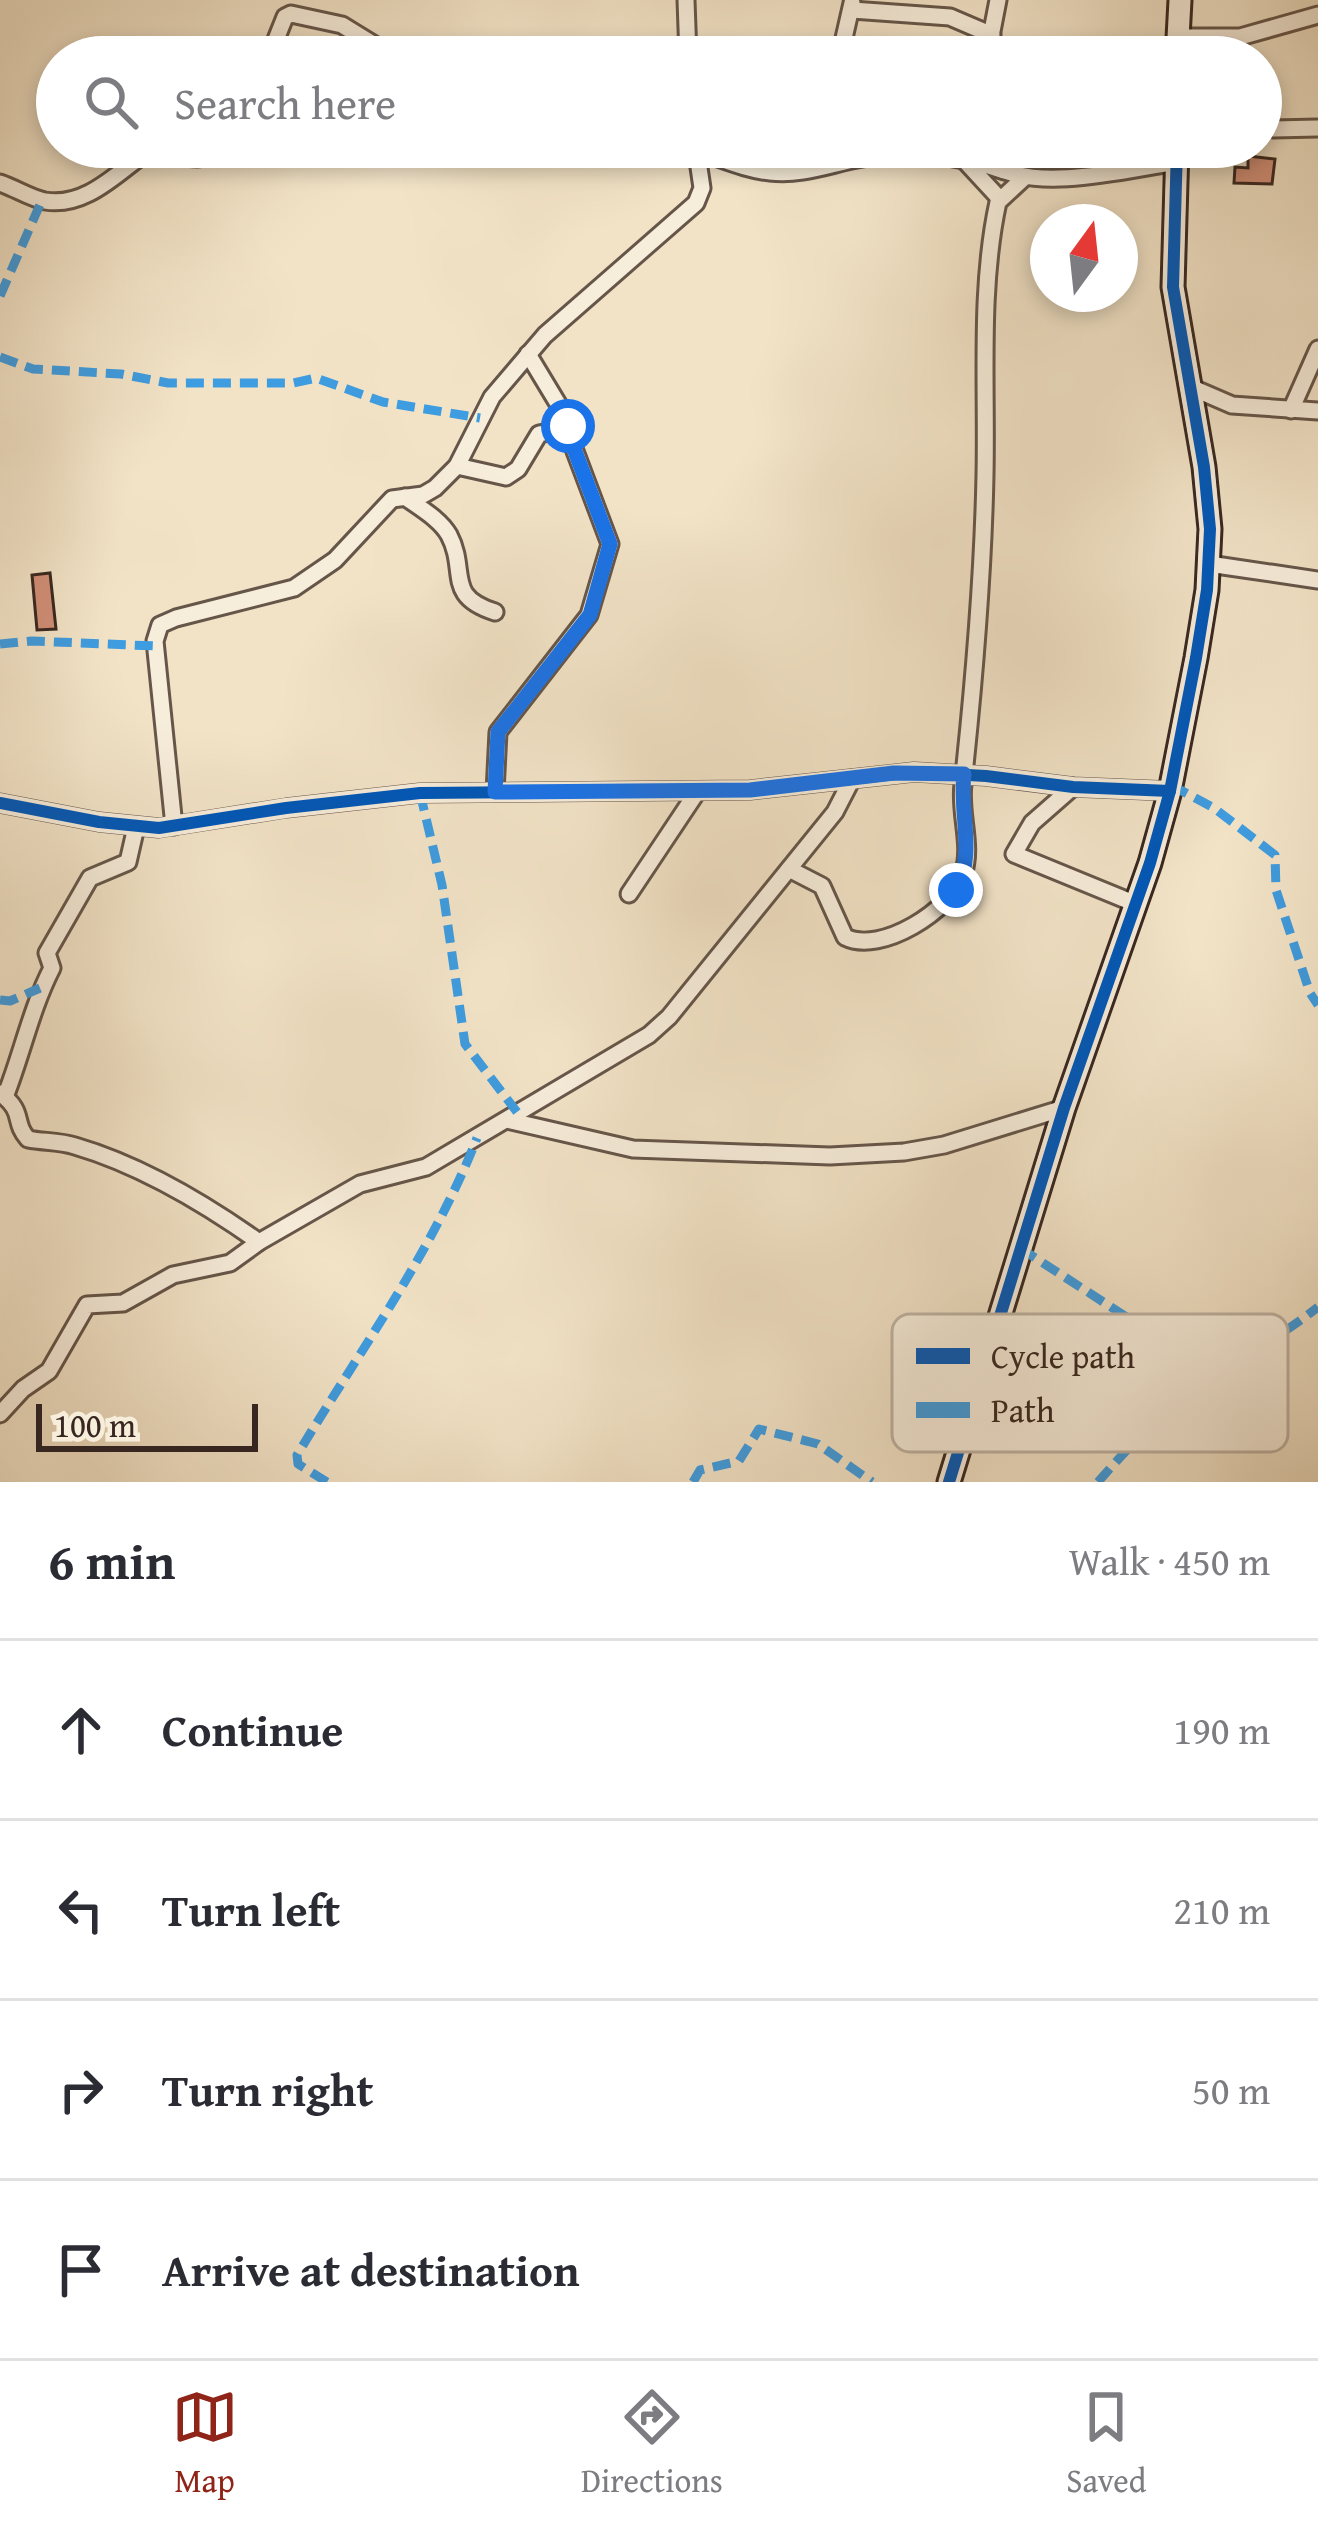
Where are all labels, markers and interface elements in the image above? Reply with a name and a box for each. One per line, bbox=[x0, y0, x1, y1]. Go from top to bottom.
search box bbox=[36, 36, 1282, 168]
icon: search bbox=[78, 69, 144, 135]
text: Search here bbox=[174, 70, 396, 135]
north arrow bbox=[1030, 204, 1138, 312]
route start bbox=[541, 399, 595, 453]
route end bbox=[929, 863, 983, 917]
legend bbox=[892, 1314, 1288, 1452]
text: Cycle path bbox=[991, 1332, 1136, 1380]
text: Path bbox=[991, 1386, 1055, 1434]
scale bar bbox=[36, 1398, 258, 1451]
text: 100 m bbox=[54, 1401, 136, 1449]
text: 6 min bbox=[48, 1523, 175, 1598]
text: Walk · 450 m bbox=[1069, 1532, 1270, 1589]
icon: ahead bbox=[48, 1697, 114, 1763]
text: Continue bbox=[162, 1697, 343, 1762]
text: 190 m bbox=[1173, 1701, 1270, 1758]
icon: left bbox=[48, 1877, 114, 1943]
text: Turn left bbox=[162, 1877, 340, 1942]
text: 210 m bbox=[1173, 1881, 1270, 1938]
icon: right bbox=[48, 2057, 114, 2123]
text: Turn right bbox=[162, 2057, 374, 2122]
text: 50 m bbox=[1192, 2061, 1270, 2118]
icon: arrive bbox=[48, 2237, 114, 2303]
text: Arrive at destination bbox=[162, 2237, 580, 2302]
tab: Map bbox=[172, 2384, 238, 2504]
tab: Directions bbox=[581, 2384, 723, 2504]
tab: Saved bbox=[1066, 2384, 1146, 2504]

